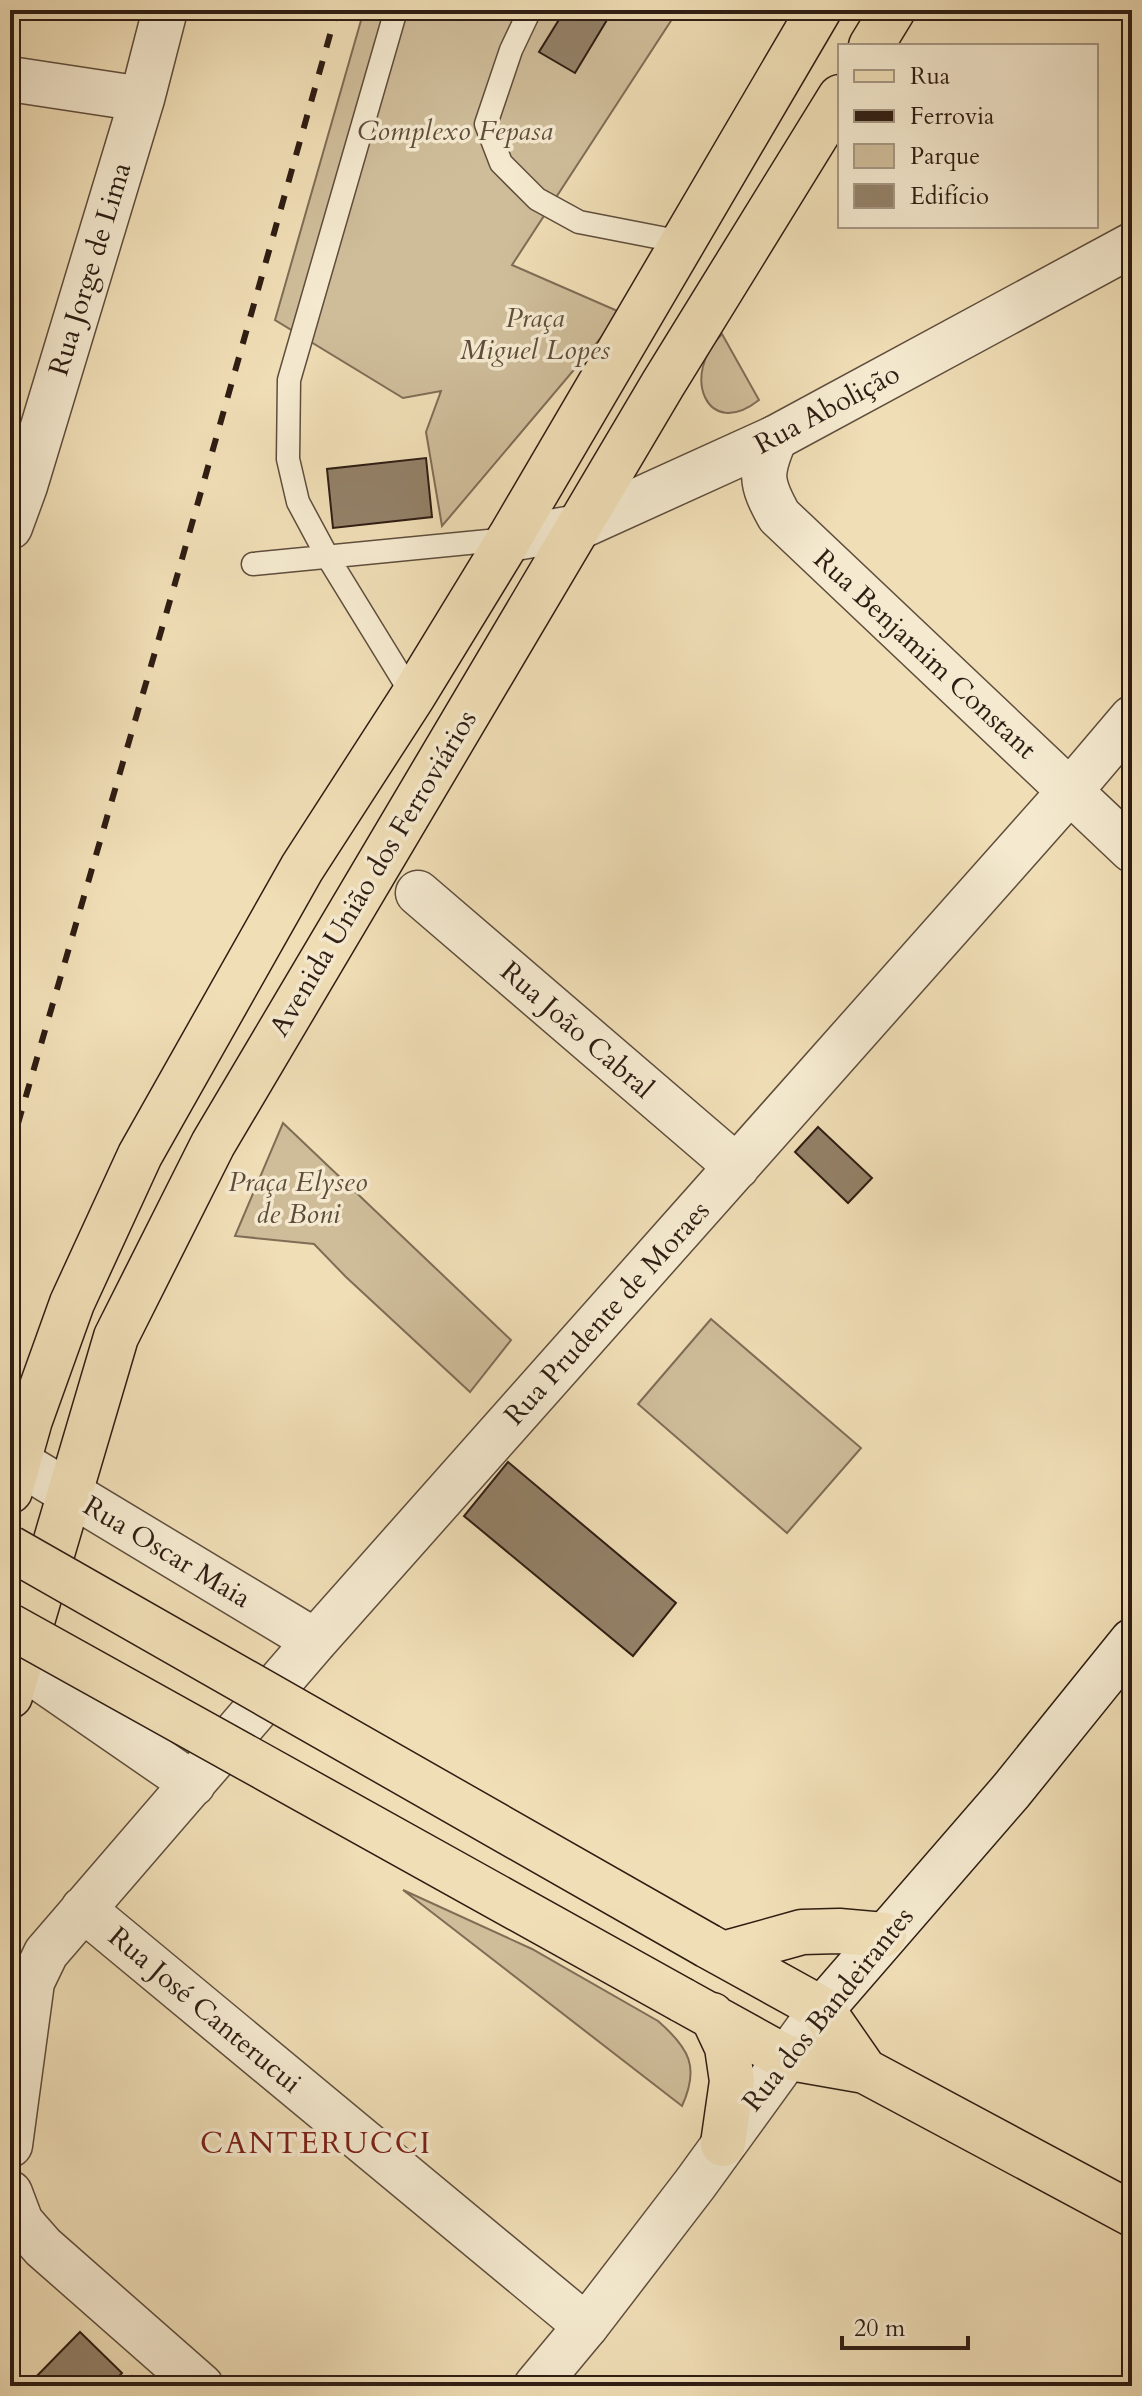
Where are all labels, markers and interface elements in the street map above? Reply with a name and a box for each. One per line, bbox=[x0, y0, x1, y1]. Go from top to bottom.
legend bbox=[838, 44, 1098, 228]
text: Rua bbox=[910, 60, 951, 93]
text: Ferrovia bbox=[910, 100, 995, 133]
park label: Complexo Fepasa bbox=[357, 112, 553, 150]
text: Parque bbox=[910, 140, 980, 173]
street label: Rua Jorge de Lima bbox=[40, 158, 140, 380]
text: Edifício bbox=[910, 180, 989, 213]
park label: Praça Miguel Lopes bbox=[460, 299, 610, 369]
street label: Rua Abolição bbox=[748, 355, 906, 463]
street label: Rua Benjamim Constant bbox=[805, 540, 1045, 768]
street label: Avenida União dos Ferroviários bbox=[260, 703, 486, 1043]
street label: Rua João Cabral bbox=[492, 953, 662, 1107]
park label: Praça Elyseo de Boni bbox=[228, 1163, 368, 1233]
street label: Rua Prudente de Moraes bbox=[496, 1192, 718, 1434]
street label: Rua Oscar Maia bbox=[76, 1487, 258, 1617]
street label: Rua dos Bandeirantes bbox=[734, 1899, 922, 2119]
street label: Rua José Canterucui bbox=[100, 1918, 310, 2102]
district label: CANTERUCCI bbox=[200, 2123, 432, 2164]
scale bar bbox=[842, 2300, 968, 2350]
text: 20 m bbox=[854, 2312, 906, 2345]

